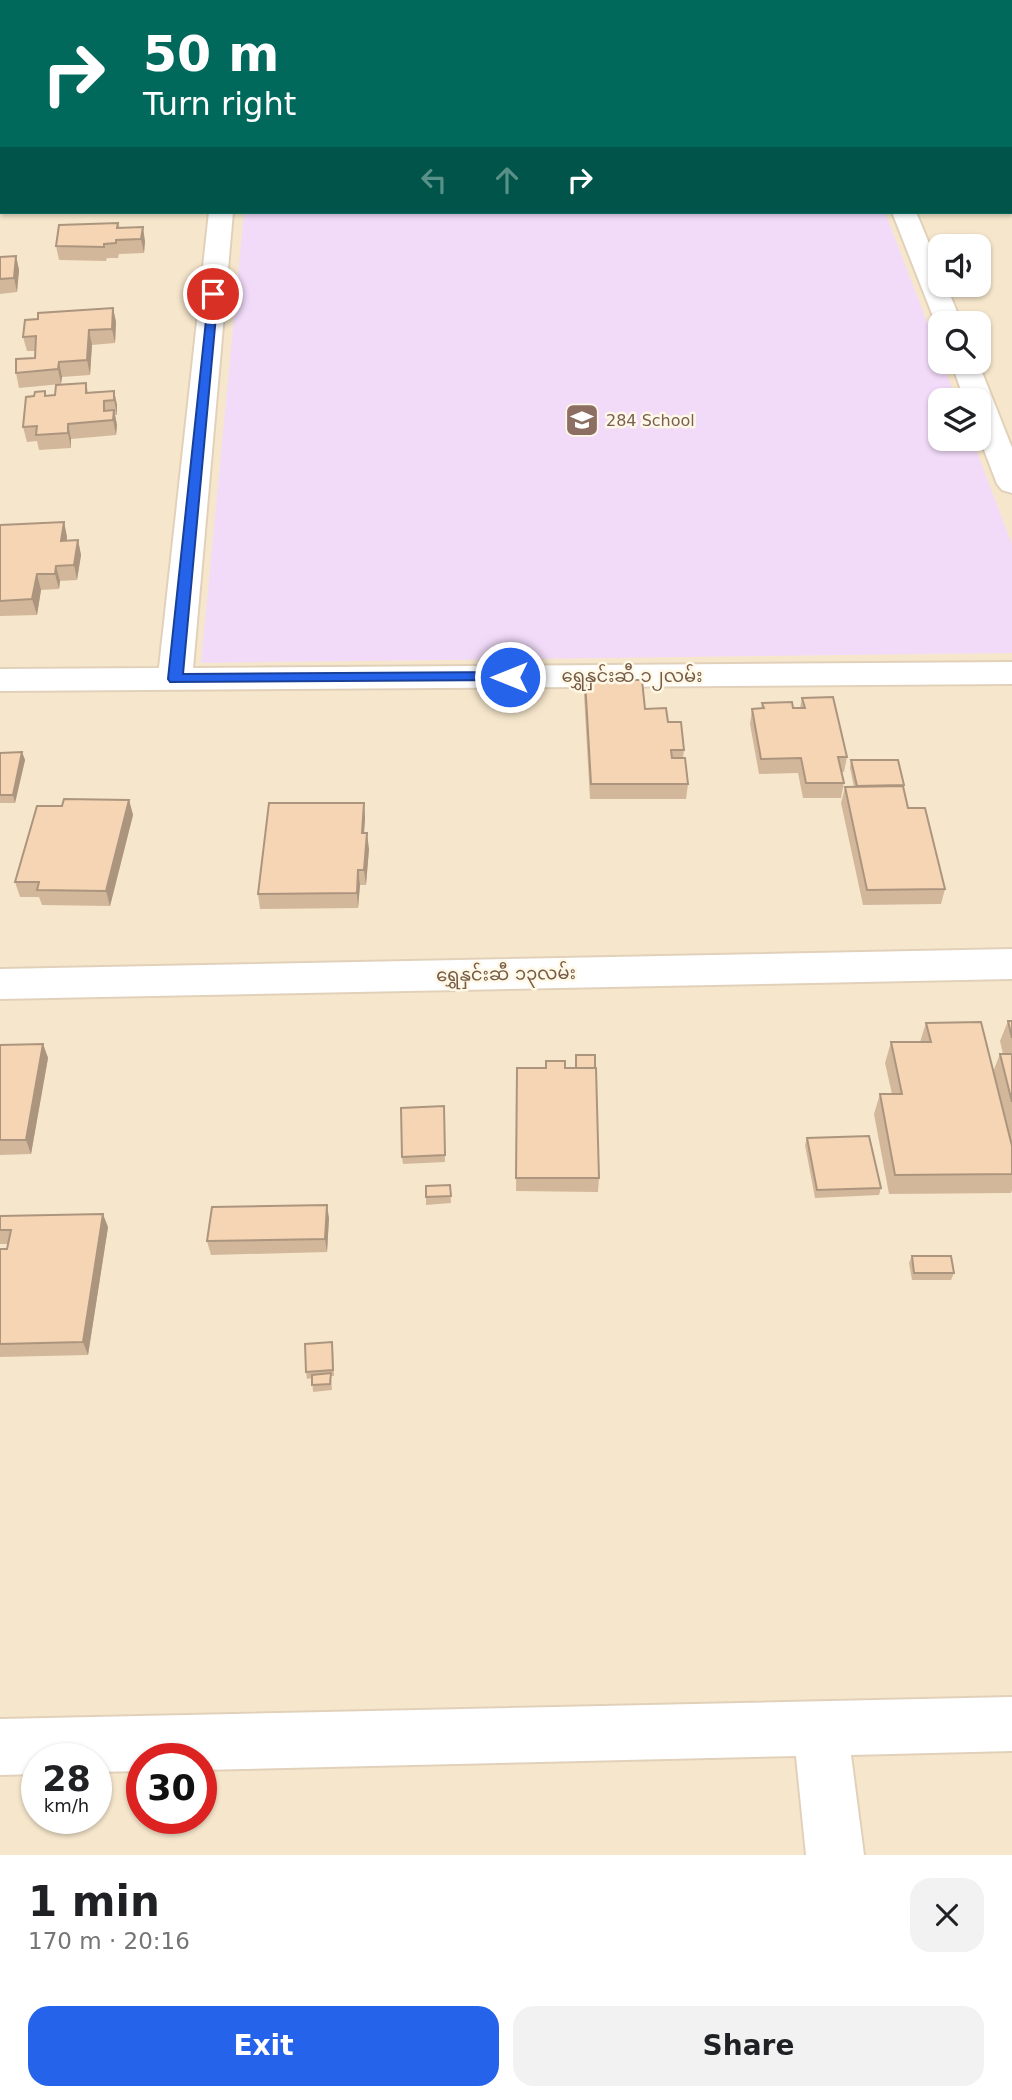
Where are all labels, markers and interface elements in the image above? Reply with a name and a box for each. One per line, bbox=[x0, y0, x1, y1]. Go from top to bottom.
text: 50 m bbox=[143, 26, 279, 83]
icon: right bbox=[28, 28, 119, 119]
text: Turn right bbox=[143, 85, 296, 123]
icon: left bbox=[415, 161, 453, 199]
icon: ahead bbox=[488, 161, 526, 199]
icon: right bbox=[561, 161, 599, 199]
map controls bbox=[928, 234, 991, 451]
button: sound bbox=[928, 234, 991, 297]
pin bbox=[183, 264, 243, 324]
icon: arrive bbox=[194, 275, 232, 313]
button: search bbox=[928, 311, 991, 374]
button: layers bbox=[928, 388, 991, 451]
school or university icon: 284 School bbox=[563, 401, 601, 439]
place label: 284 School bbox=[606, 411, 695, 430]
position arrow bbox=[473, 640, 547, 714]
street label: ရွှေနှင်းဆီ ၁၂လမ်း bbox=[562, 662, 702, 691]
street label: ရွှေနှင်းဆီ ၁၃လမ်း bbox=[436, 959, 576, 990]
speed limit sign: 30 bbox=[126, 1743, 217, 1834]
text: 28 bbox=[42, 1759, 91, 1799]
text: km/h bbox=[44, 1795, 89, 1816]
text: 1 min bbox=[28, 1877, 160, 1926]
button: close bbox=[910, 1878, 984, 1952]
text: 170 m · 20:16 bbox=[28, 1928, 190, 1954]
button: Exit bbox=[28, 2006, 499, 2086]
button: Share bbox=[513, 2006, 984, 2086]

